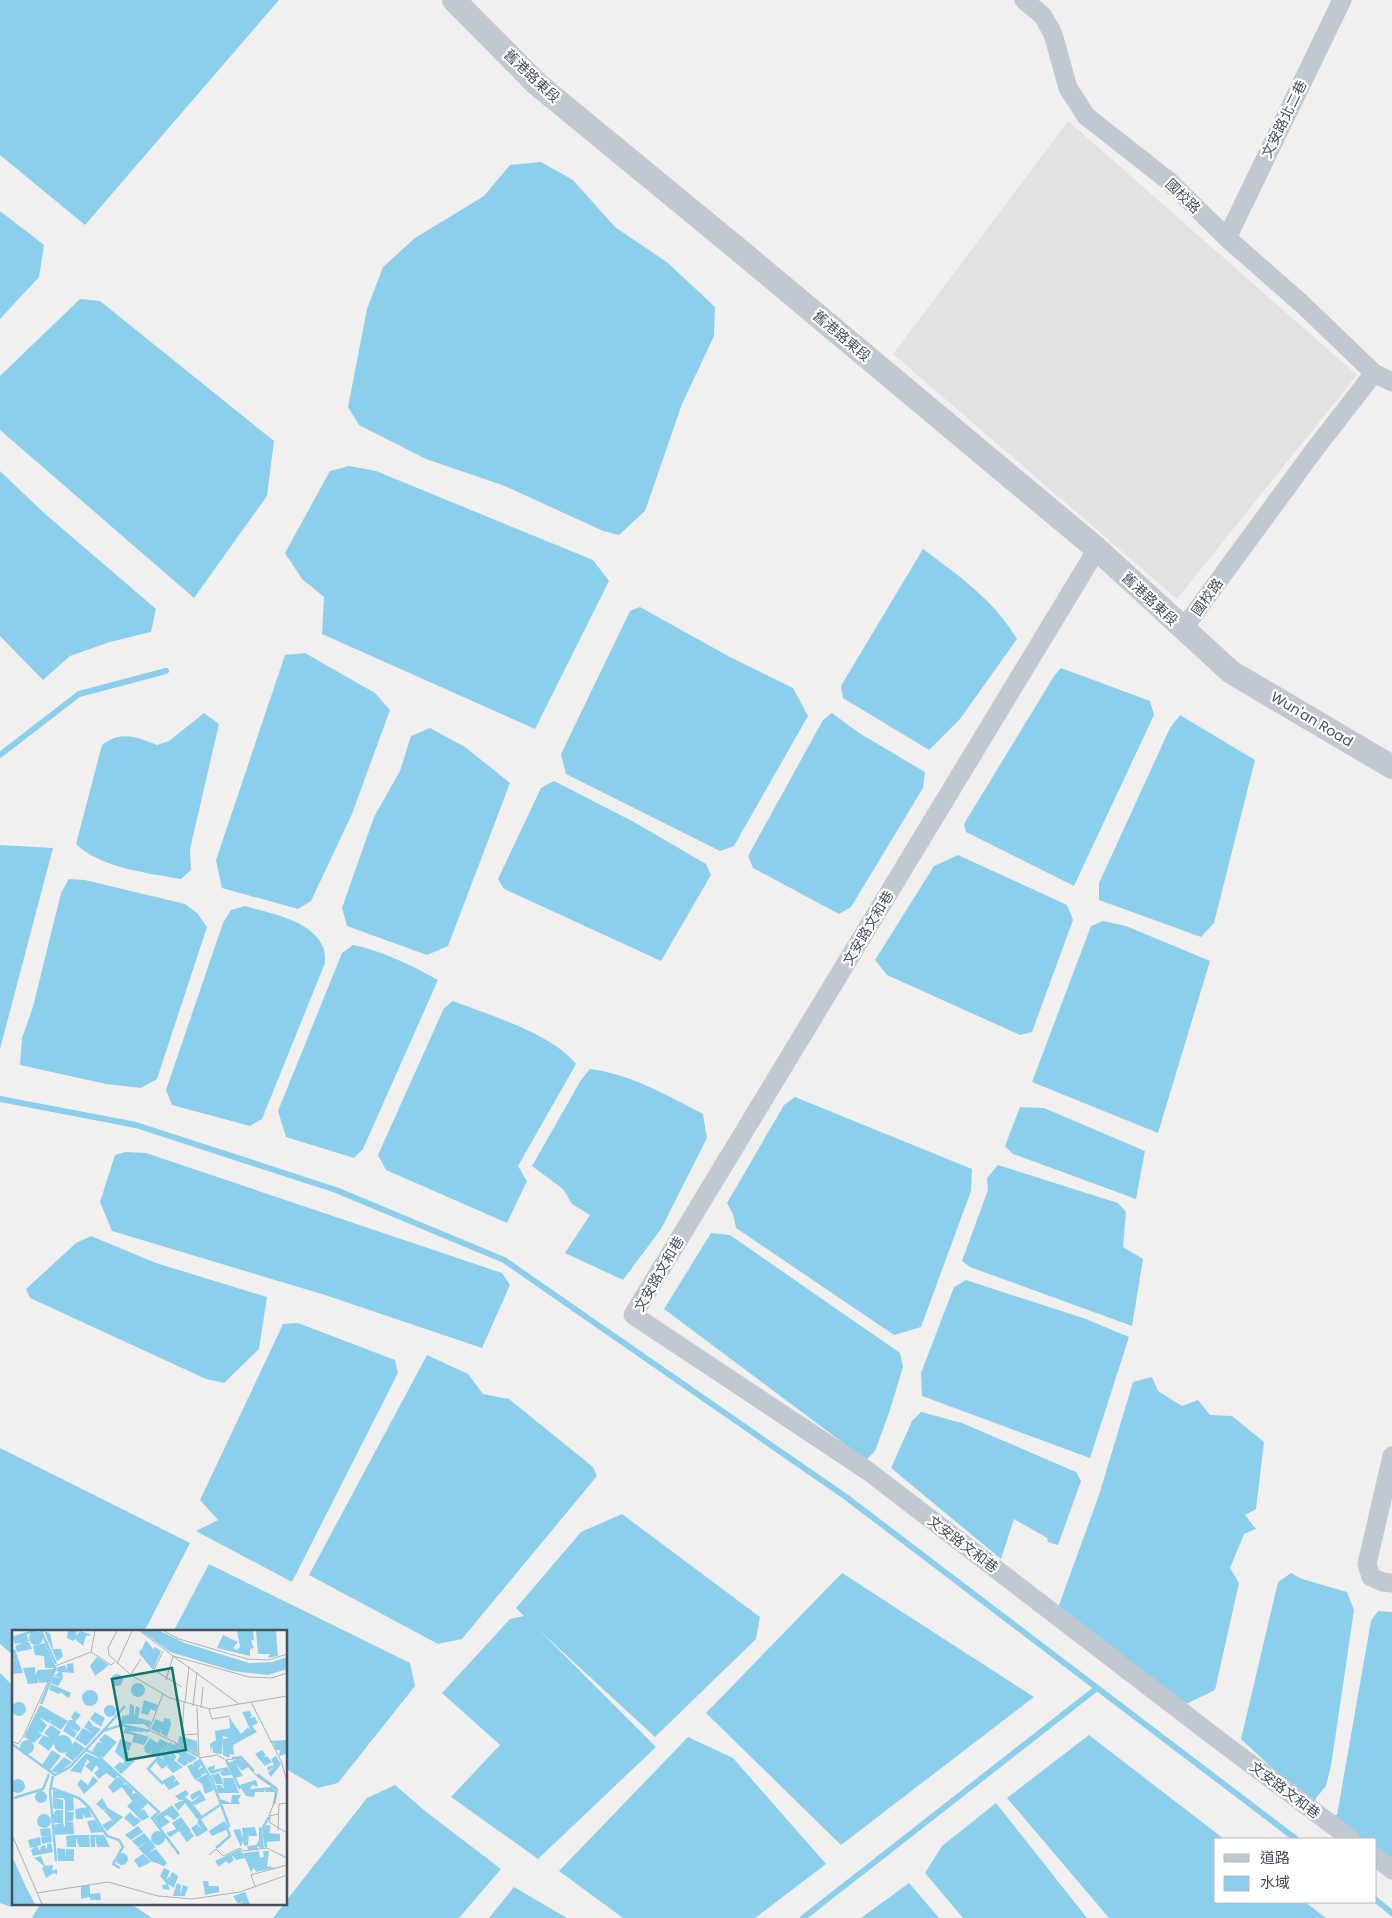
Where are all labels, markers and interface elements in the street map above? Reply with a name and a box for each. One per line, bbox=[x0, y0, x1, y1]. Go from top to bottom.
street label: 舊港路東段 bbox=[500, 45, 564, 107]
street label: 文安路北二巷 bbox=[1257, 77, 1311, 161]
street label: 國校路 bbox=[1161, 174, 1205, 218]
street label: 舊港路東段 bbox=[809, 306, 875, 366]
street label: 舊港路東段 bbox=[1118, 568, 1182, 630]
street label: 國校路 bbox=[1187, 574, 1227, 620]
street label: Wun'an Road bbox=[1267, 687, 1357, 751]
street label: 文安路文和巷 bbox=[838, 887, 898, 969]
street label: 文安路文和巷 bbox=[629, 1233, 689, 1315]
street label: 文安路文和巷 bbox=[923, 1511, 1003, 1577]
inset map bbox=[12, 1630, 288, 1906]
street label: 文安路文和巷 bbox=[1245, 1757, 1325, 1823]
legend bbox=[1214, 1838, 1377, 1903]
text: 道路 bbox=[1260, 1847, 1290, 1868]
text: 水域 bbox=[1260, 1872, 1290, 1893]

